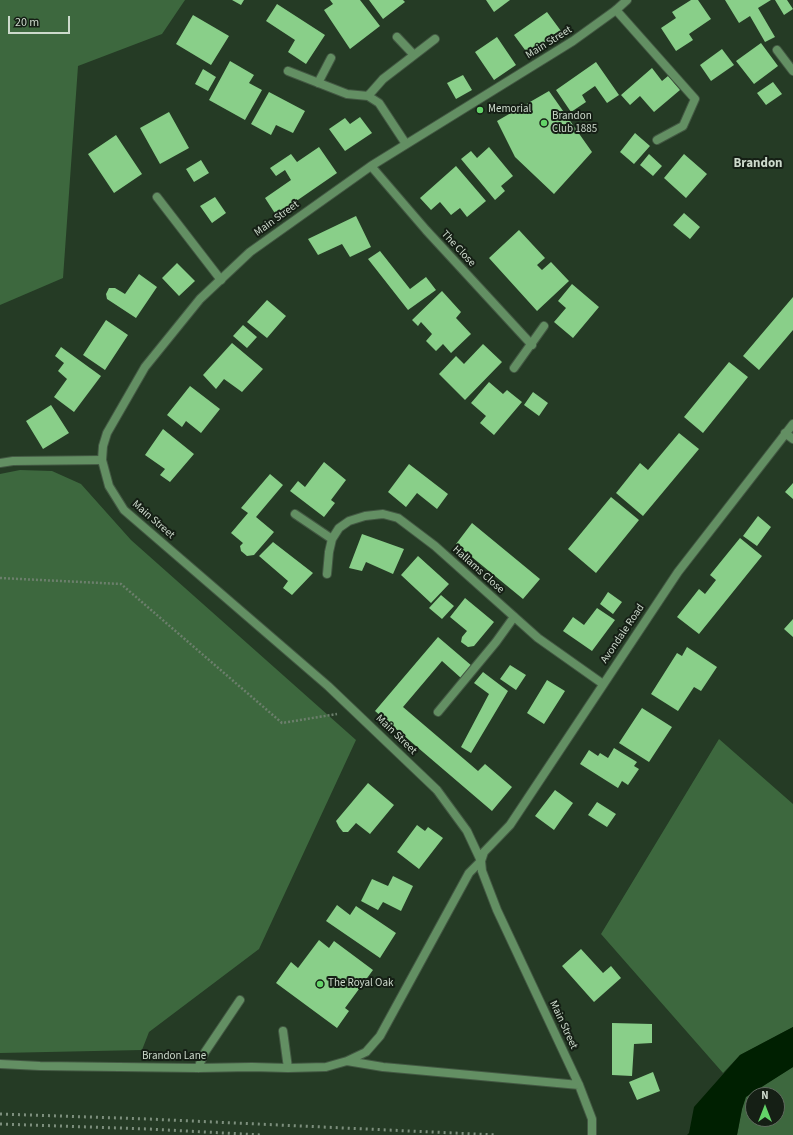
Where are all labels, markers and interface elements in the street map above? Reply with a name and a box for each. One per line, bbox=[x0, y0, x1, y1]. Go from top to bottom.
scale bar bbox=[10, 8, 72, 34]
text: 20 m bbox=[15, 14, 39, 31]
street label: Main Street bbox=[523, 24, 575, 62]
place label: Memorial bbox=[488, 103, 531, 117]
marker: Memorial bbox=[475, 105, 485, 115]
place label: Brandon Club 1885 bbox=[552, 110, 597, 136]
marker: Brandon Club 1885 bbox=[539, 118, 549, 128]
district label: Brandon bbox=[733, 156, 783, 172]
street label: Main Street bbox=[252, 198, 302, 240]
street label: The Close bbox=[438, 228, 478, 270]
street label: Main Street bbox=[129, 498, 177, 542]
street label: Hallams Close bbox=[449, 543, 507, 597]
street label: Avondale Road bbox=[598, 602, 648, 666]
street label: Main Street bbox=[373, 712, 419, 758]
place label: The Royal Oak bbox=[328, 977, 393, 991]
marker: The Royal Oak bbox=[315, 979, 325, 989]
street label: Main Street bbox=[546, 999, 580, 1051]
street label: Brandon Lane bbox=[142, 1050, 206, 1064]
north arrow bbox=[745, 1087, 785, 1127]
text: N bbox=[761, 1088, 769, 1103]

